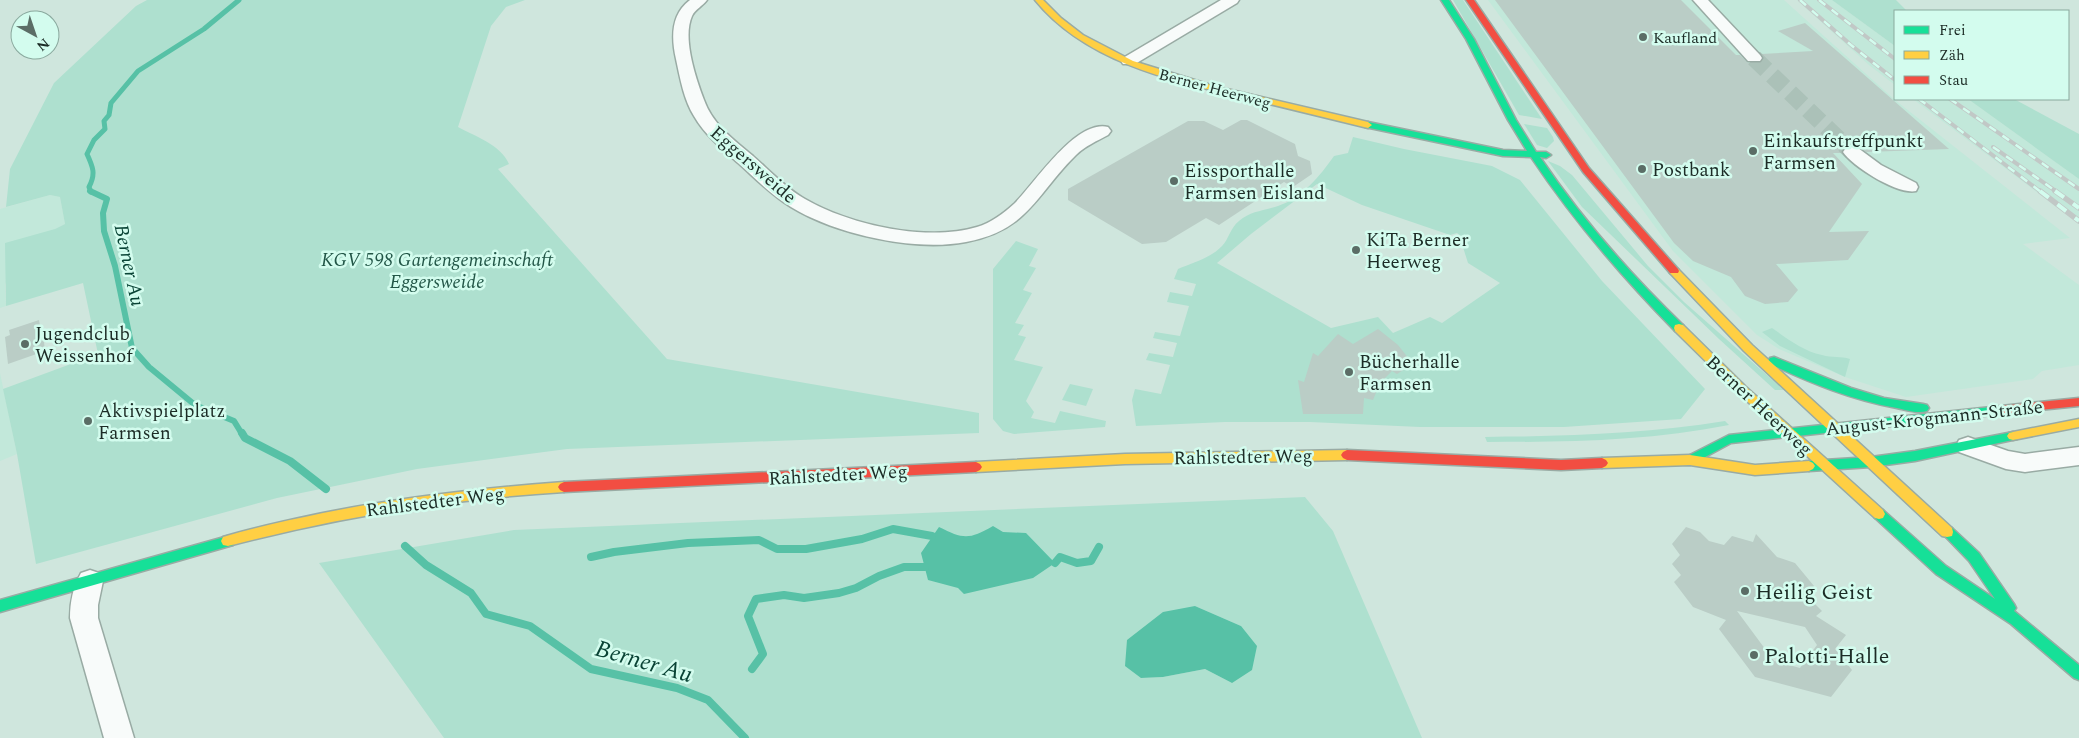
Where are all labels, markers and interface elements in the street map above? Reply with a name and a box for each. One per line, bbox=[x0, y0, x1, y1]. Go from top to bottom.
north arrow bbox=[10, 10, 60, 60]
legend bbox=[1894, 10, 2069, 100]
text: Frei bbox=[1939, 19, 1966, 42]
place label: Kaufland bbox=[1653, 26, 1717, 50]
marker: Kaufland bbox=[1637, 31, 1649, 43]
text: N bbox=[32, 33, 54, 56]
text: Zäh bbox=[1939, 44, 1965, 67]
street label: Berner Heerweg bbox=[1156, 62, 1274, 116]
text: Stau bbox=[1939, 69, 1968, 92]
street label: Eggersweide bbox=[703, 119, 803, 211]
place label: Einkaufstreffpunkt Farmsen bbox=[1763, 127, 1924, 178]
marker: Einkaufstreffpunkt Farmsen bbox=[1747, 145, 1759, 157]
place label: Postbank bbox=[1652, 156, 1731, 185]
place label: Eissporthalle Farmsen Eisland bbox=[1184, 157, 1325, 208]
marker: Postbank bbox=[1636, 163, 1648, 175]
marker: Eissporthalle Farmsen Eisland bbox=[1168, 175, 1180, 187]
water label: Berner Au bbox=[106, 221, 152, 310]
place label: KiTa Berner Heerweg bbox=[1366, 226, 1469, 277]
marker: KiTa Berner Heerweg bbox=[1350, 244, 1362, 256]
park label: KGV 598 Gartengemeinschaft Eggersweide bbox=[321, 246, 554, 297]
place label: Jugendclub Weissenhof bbox=[35, 320, 134, 371]
marker: Jugendclub Weissenhof bbox=[19, 338, 31, 350]
place label: Bücherhalle Farmsen bbox=[1359, 348, 1460, 399]
street label: Berner Heerweg bbox=[1699, 349, 1819, 463]
marker: Bücherhalle Farmsen bbox=[1343, 366, 1355, 378]
street label: August-Krogmann-Straße bbox=[1824, 393, 2044, 444]
place label: Aktivspielplatz Farmsen bbox=[98, 397, 225, 448]
marker: Aktivspielplatz Farmsen bbox=[82, 415, 94, 427]
street label: Rahlstedter Weg bbox=[1173, 442, 1313, 473]
street label: Rahlstedter Weg bbox=[768, 457, 908, 494]
street label: Rahlstedter Weg bbox=[364, 480, 506, 525]
place label: Heilig Geist bbox=[1755, 576, 1873, 609]
marker: Heilig Geist bbox=[1739, 585, 1751, 597]
water label: Berner Au bbox=[591, 631, 697, 693]
place label: Palotti-Halle bbox=[1764, 640, 1889, 673]
marker: Palotti-Halle bbox=[1748, 649, 1760, 661]

